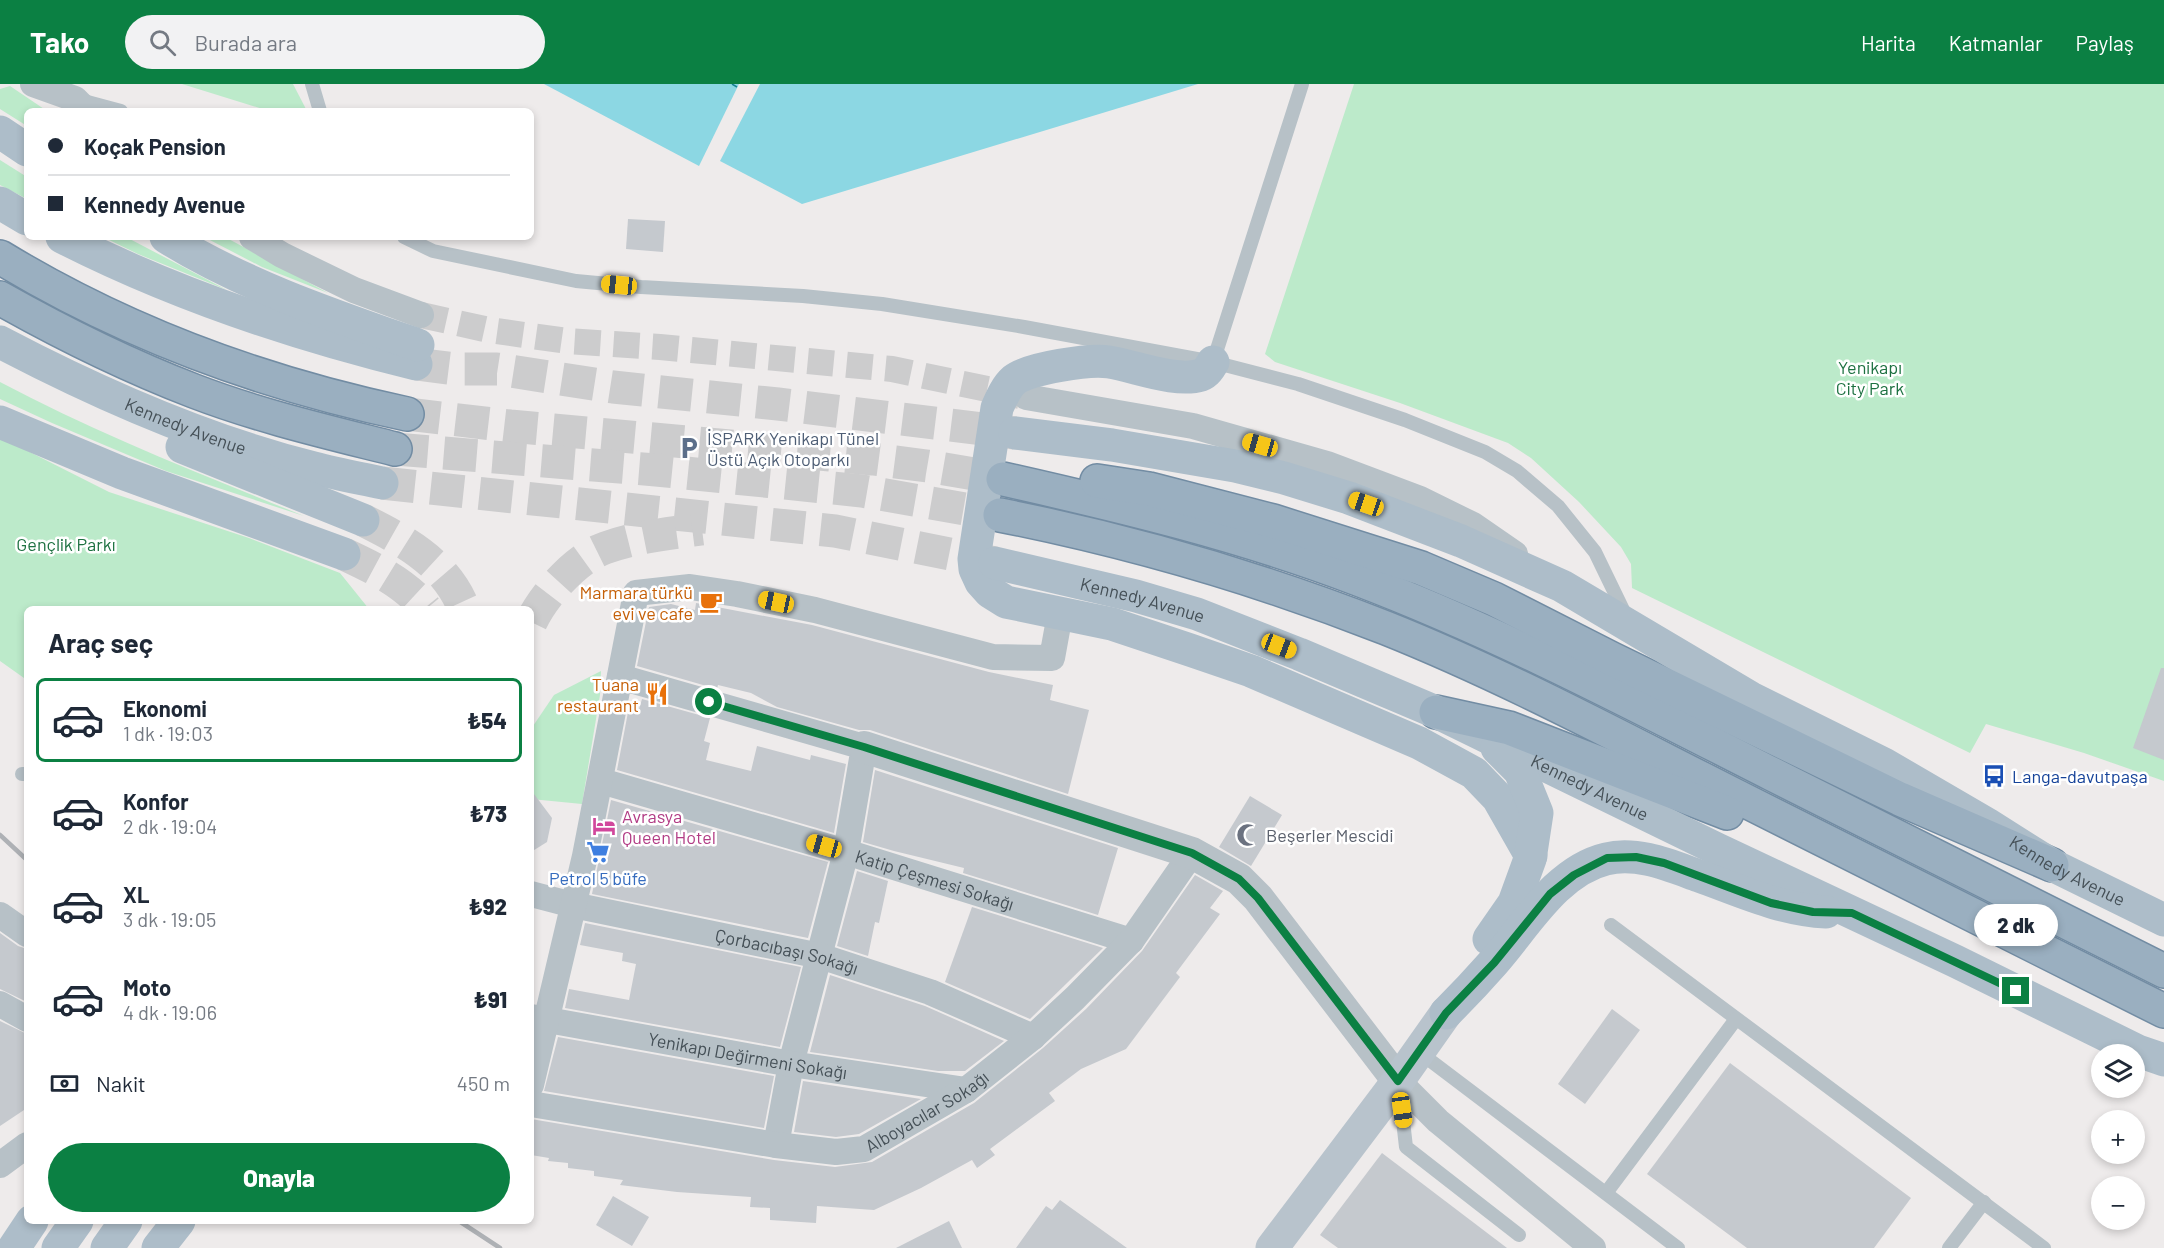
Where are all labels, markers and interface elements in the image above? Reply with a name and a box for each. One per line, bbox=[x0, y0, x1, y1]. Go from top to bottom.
search box bbox=[125, 15, 545, 69]
text: Tako bbox=[30, 25, 89, 59]
icon: search bbox=[146, 26, 179, 59]
text: Burada ara bbox=[194, 29, 297, 55]
text: Harita bbox=[1861, 30, 1916, 55]
text: Katmanlar bbox=[1949, 30, 2043, 55]
text: Paylaş bbox=[2076, 30, 2134, 55]
text: Koçak Pension bbox=[84, 133, 226, 159]
text: Kennedy Avenue bbox=[84, 191, 245, 217]
car bbox=[600, 274, 638, 296]
park label: Yenikapı City Park bbox=[1836, 356, 1904, 399]
street label: Kennedy Avenue bbox=[122, 393, 249, 459]
place label: İSPARK Yenikapı Tünel Üstü Açık Otoparkı bbox=[707, 427, 879, 470]
car bbox=[1240, 431, 1280, 459]
parking icon: İSPARK Yenikapı Tünel Üstü Açık Otoparkı bbox=[676, 435, 702, 461]
car bbox=[1346, 490, 1386, 518]
park label: Gençlik Parkı bbox=[16, 533, 116, 555]
street label: Kennedy Avenue bbox=[1078, 572, 1208, 627]
place label: Marmara türkü evi ve cafe bbox=[579, 581, 693, 624]
cafe icon: Marmara türkü evi ve cafe bbox=[698, 589, 724, 615]
car bbox=[757, 589, 795, 615]
text: Araç seç bbox=[48, 626, 153, 658]
car bbox=[1259, 631, 1299, 661]
place label: Tuana restaurant bbox=[557, 673, 639, 716]
restaurant icon: Tuana restaurant bbox=[644, 681, 670, 707]
route start bbox=[695, 688, 722, 715]
icon: car bbox=[51, 693, 105, 747]
text: Ekonomi bbox=[123, 695, 207, 721]
text: ₺54 bbox=[467, 707, 507, 733]
text: 1 dk · 19:03 bbox=[123, 721, 213, 745]
street label: Kennedy Avenue bbox=[1527, 749, 1652, 825]
bus stop icon: Langa-davutpaşa bbox=[1981, 763, 2007, 789]
place label: Langa-davutpaşa bbox=[2012, 765, 2148, 787]
icon: car bbox=[51, 786, 105, 840]
text: Konfor bbox=[123, 788, 189, 814]
text: ₺73 bbox=[470, 800, 507, 826]
place label: Avrasya Queen Hotel bbox=[622, 805, 716, 848]
hotel icon: Avrasya Queen Hotel bbox=[591, 813, 617, 839]
text: 2 dk · 19:04 bbox=[123, 814, 217, 838]
mosque icon: Beşerler Mescidi bbox=[1235, 822, 1261, 848]
place label: Beşerler Mescidi bbox=[1266, 824, 1393, 846]
street label: Kennedy Avenue bbox=[2006, 830, 2129, 910]
car bbox=[804, 832, 844, 860]
supermarket icon: Petrol 5 büfe bbox=[585, 839, 611, 865]
street label: Katip Çeşmesi Sokağı bbox=[853, 845, 1017, 915]
place label: Petrol 5 büfe bbox=[549, 867, 647, 889]
icon: car bbox=[51, 879, 105, 933]
text: XL bbox=[123, 881, 149, 907]
text: ₺92 bbox=[468, 893, 507, 919]
callout: 2 dk bbox=[1974, 904, 2058, 946]
text: 3 dk · 19:05 bbox=[123, 907, 216, 931]
text: 2 dk bbox=[1997, 913, 2035, 937]
street label: Çorbacıbaşı Sokağı bbox=[713, 924, 861, 979]
icon: car bbox=[51, 972, 105, 1026]
text: Moto bbox=[123, 974, 171, 1000]
route end bbox=[2002, 977, 2029, 1004]
text: ₺91 bbox=[474, 986, 507, 1012]
text: 4 dk · 19:06 bbox=[123, 1000, 217, 1024]
street label: Yenikapı Değirmeni Sokağı bbox=[646, 1027, 849, 1083]
map controls bbox=[2091, 1044, 2145, 1230]
button: layers bbox=[2091, 1044, 2145, 1098]
street label: Alboyacılar Sokağı bbox=[861, 1066, 993, 1157]
icon: cash bbox=[48, 1067, 81, 1100]
text: Nakit bbox=[96, 1070, 146, 1096]
text: 450 m bbox=[457, 1071, 510, 1095]
car bbox=[1391, 1091, 1413, 1129]
button: + bbox=[2091, 1110, 2145, 1164]
button: Onayla bbox=[48, 1143, 510, 1212]
button: − bbox=[2091, 1176, 2145, 1230]

